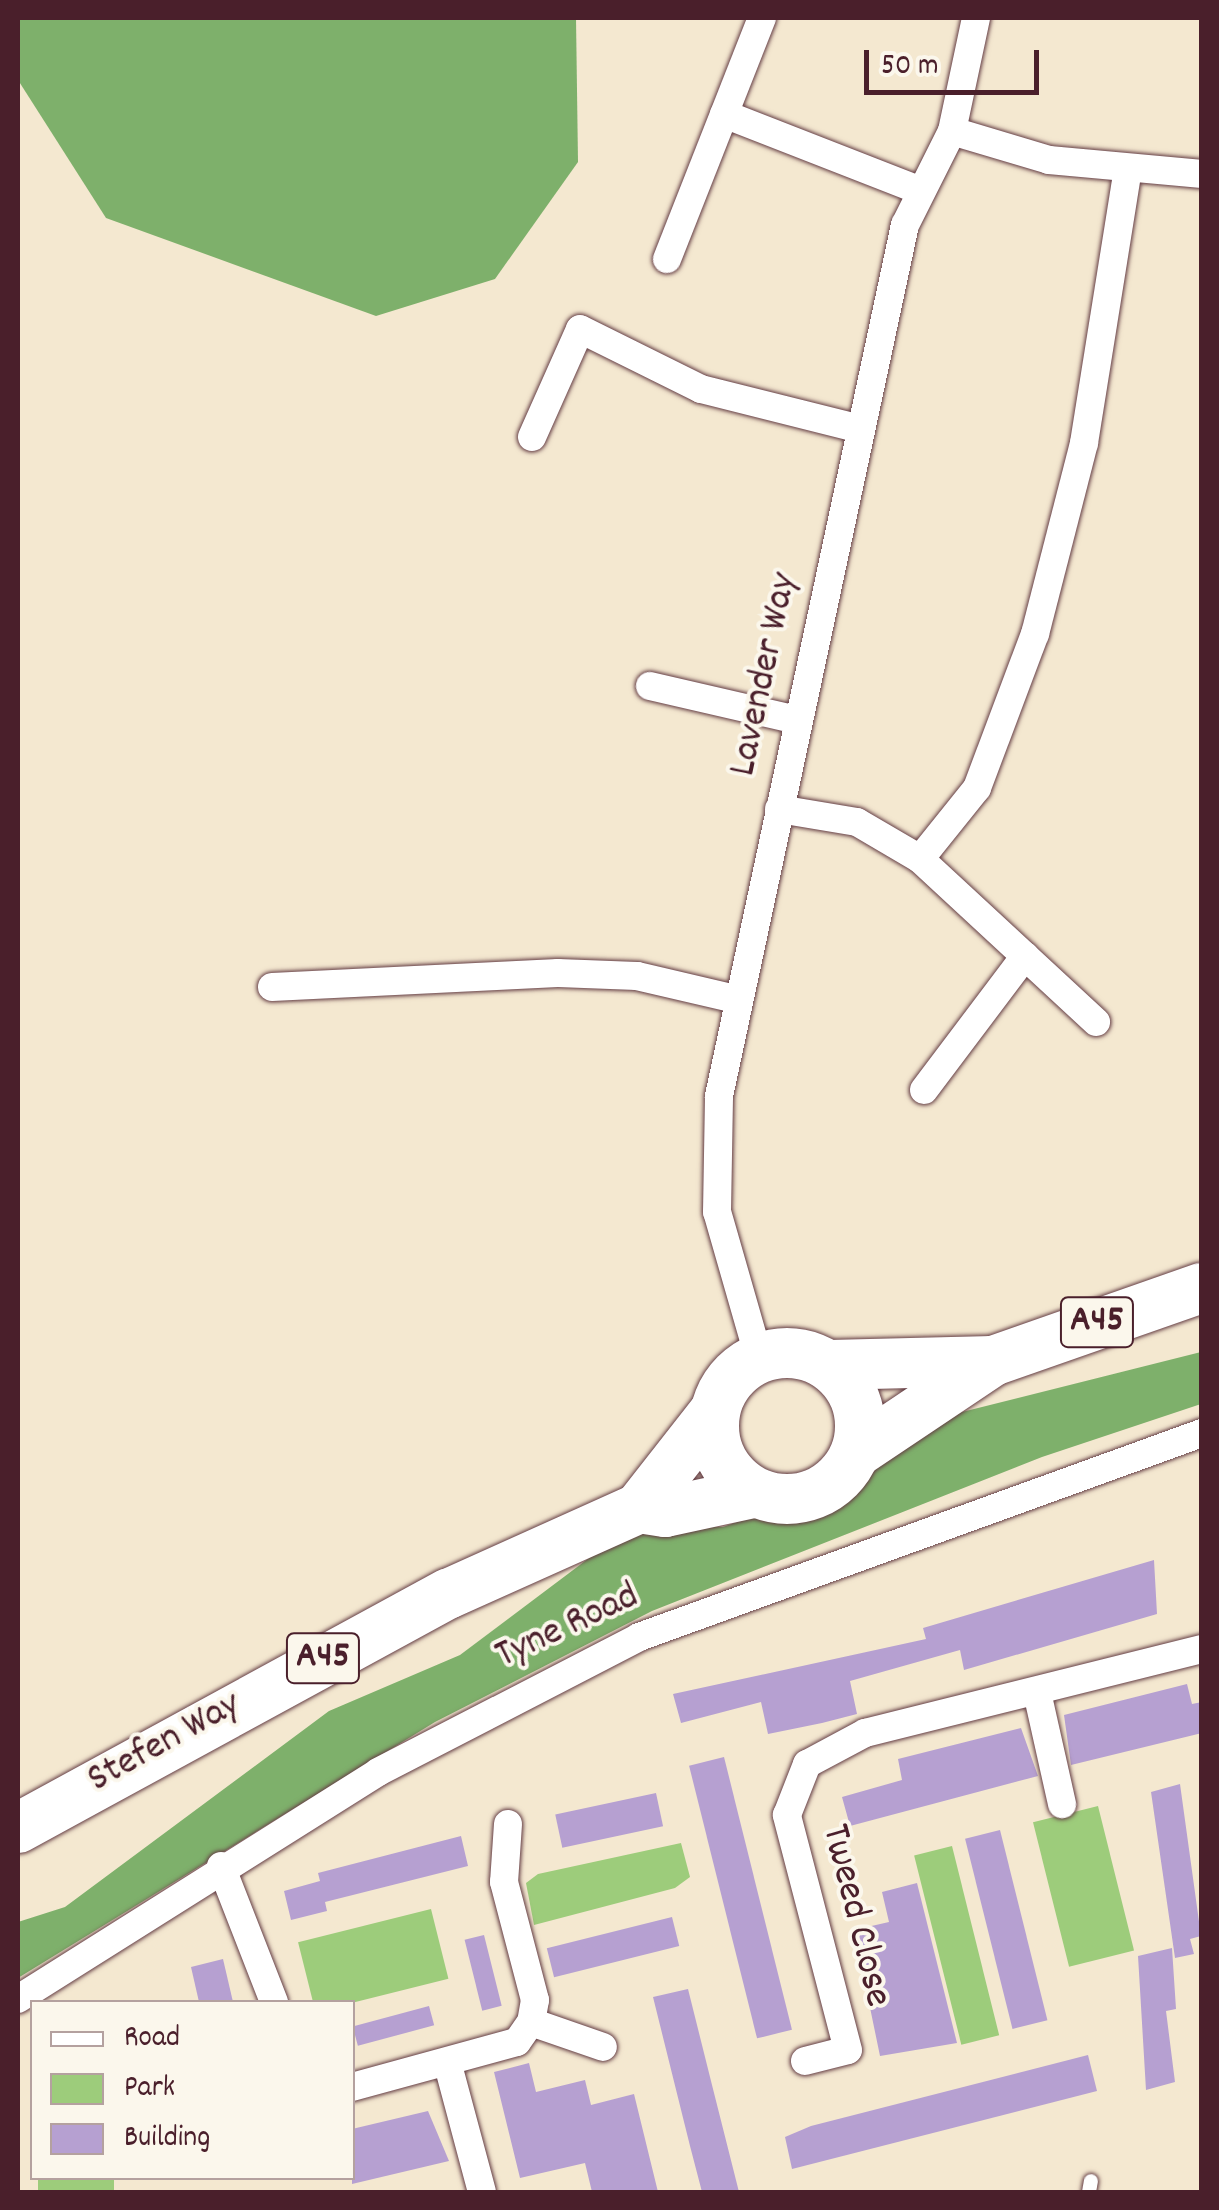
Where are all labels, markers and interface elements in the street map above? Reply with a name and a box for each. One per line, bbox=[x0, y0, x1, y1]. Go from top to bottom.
scale bar bbox=[869, 30, 1044, 92]
text: 50 m bbox=[881, 46, 939, 89]
street label: Lavender Way bbox=[721, 569, 811, 781]
road number: A45 bbox=[1060, 1289, 1134, 1355]
street label: Tyne Road bbox=[489, 1574, 647, 1682]
road number: A45 bbox=[286, 1625, 360, 1691]
street label: Stefen Way bbox=[80, 1682, 250, 1806]
street label: Tweed Close bbox=[808, 1820, 900, 2012]
legend bbox=[30, 2000, 355, 2180]
text: Road bbox=[124, 2018, 180, 2061]
text: Park bbox=[124, 2068, 175, 2111]
text: Building bbox=[124, 2118, 210, 2161]

